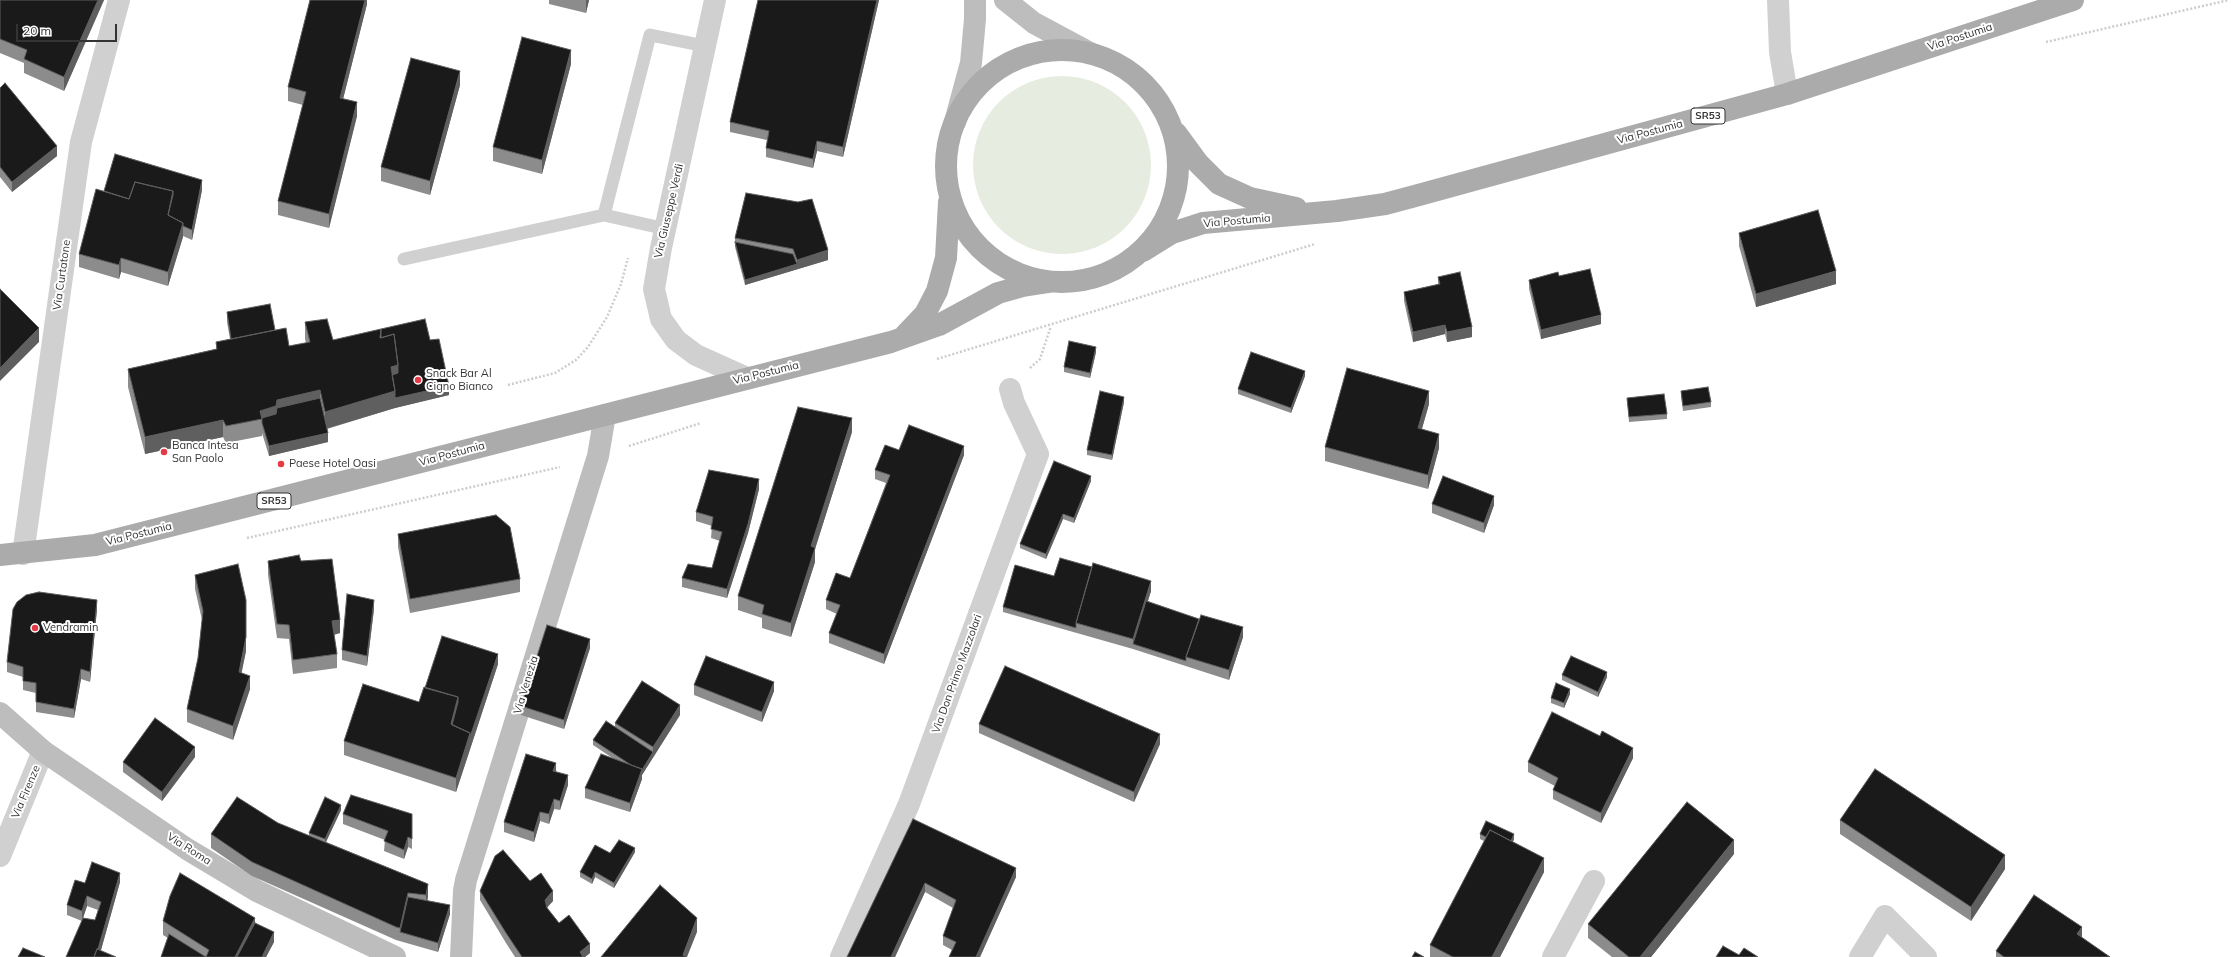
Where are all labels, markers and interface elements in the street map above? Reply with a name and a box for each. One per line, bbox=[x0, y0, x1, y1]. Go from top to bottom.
scale bar bbox=[18, 16, 119, 42]
street label: Via Postumia bbox=[1926, 20, 1994, 54]
text: 20 m bbox=[23, 23, 51, 38]
road number: SR53 bbox=[1691, 108, 1725, 124]
street label: Via Postumia bbox=[1616, 117, 1684, 147]
street label: Via Giuseppe Verdi bbox=[652, 163, 686, 259]
street label: Via Postumia bbox=[1203, 211, 1271, 231]
street label: Via Curtatone bbox=[51, 239, 73, 311]
street label: Via Postumia bbox=[732, 358, 800, 388]
place label: Snack Bar Al Cigno Bianco bbox=[426, 367, 493, 393]
marker: Snack Bar Al Cigno Bianco bbox=[413, 375, 423, 385]
place label: Banca Intesa San Paolo bbox=[172, 439, 239, 465]
street label: Via Postumia bbox=[418, 439, 486, 469]
marker: Banca Intesa San Paolo bbox=[159, 447, 169, 457]
place label: Paese Hotel Oasi bbox=[289, 457, 376, 471]
marker: Paese Hotel Oasi bbox=[276, 459, 286, 469]
road number: SR53 bbox=[257, 493, 291, 509]
street label: Via Postumia bbox=[105, 519, 173, 549]
street label: Via Don Primo Mazzolari bbox=[929, 613, 985, 735]
place label: Vendramin bbox=[43, 621, 98, 635]
marker: Vendramin bbox=[30, 623, 40, 633]
street label: Via Venezia bbox=[511, 654, 541, 716]
street label: Via Firenze bbox=[9, 763, 43, 821]
street label: Via Roma bbox=[164, 830, 214, 868]

